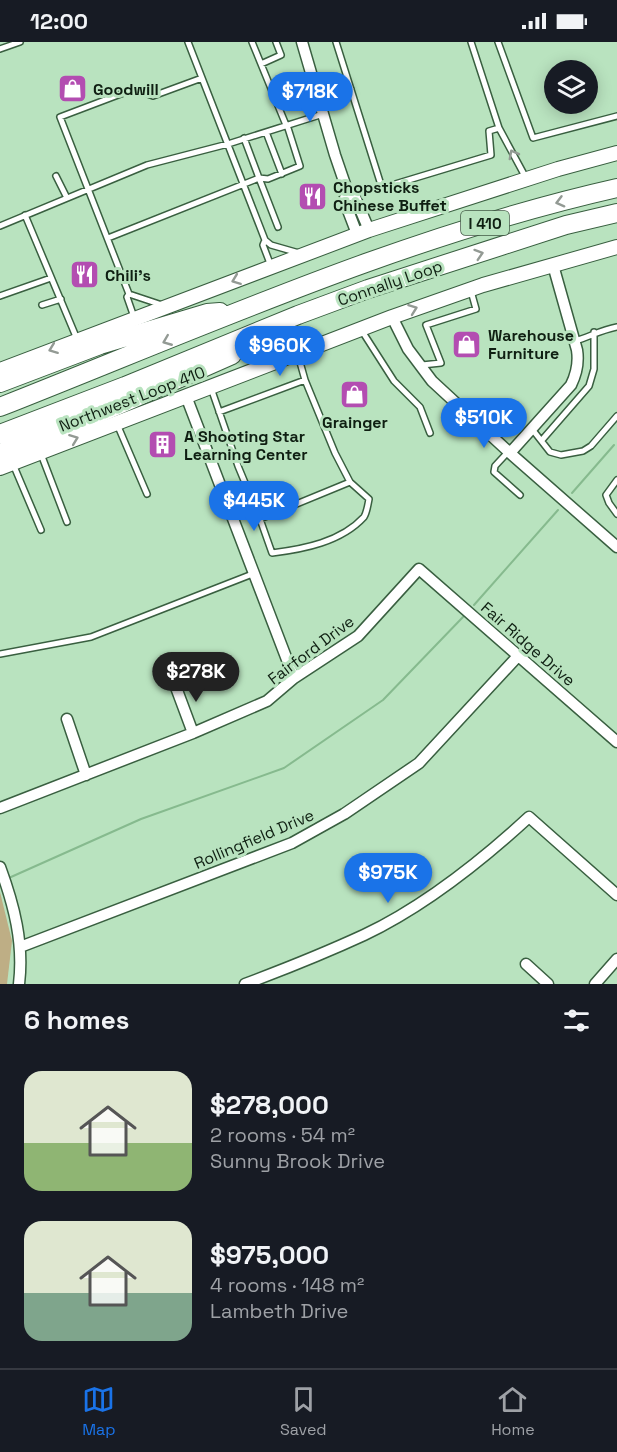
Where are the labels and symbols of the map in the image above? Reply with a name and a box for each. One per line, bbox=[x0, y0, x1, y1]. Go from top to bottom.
pin: $718K bbox=[268, 72, 352, 123]
shop icon: Goodwill bbox=[56, 73, 88, 105]
place label: Goodwill bbox=[93, 79, 159, 100]
one-way arrow bbox=[509, 150, 520, 160]
place label: Chopsticks Chinese Buffet bbox=[333, 177, 447, 216]
restaurant icon: Chopsticks Chinese Buffet bbox=[296, 180, 328, 212]
one-way arrow bbox=[555, 194, 565, 207]
road number: I 410 bbox=[461, 211, 509, 235]
one-way arrow bbox=[473, 248, 484, 261]
street label: Connally Loop bbox=[335, 255, 445, 311]
restaurant icon: Chili's bbox=[68, 259, 100, 291]
place label: Chili's bbox=[105, 265, 151, 286]
one-way arrow bbox=[231, 273, 242, 285]
one-way arrow bbox=[407, 304, 418, 317]
place label: Warehouse Furniture bbox=[488, 325, 574, 364]
pin: $960K bbox=[238, 326, 322, 377]
shop icon: Warehouse Furniture bbox=[451, 328, 483, 360]
one-way arrow bbox=[162, 334, 173, 346]
one-way arrow bbox=[49, 342, 59, 355]
street label: Northwest Loop 410 bbox=[56, 361, 208, 437]
shop icon: Grainger bbox=[339, 378, 371, 410]
pin: $510K bbox=[442, 398, 526, 449]
place label: Grainger bbox=[322, 412, 388, 433]
place label: A Shooting Star Learning Center bbox=[184, 426, 307, 465]
building icon: A Shooting Star Learning Center bbox=[147, 429, 179, 461]
one-way arrow bbox=[68, 434, 79, 446]
pin: $445K bbox=[212, 481, 296, 532]
street label: Fair Ridge Drive bbox=[476, 597, 580, 691]
street label: Fairford Drive bbox=[264, 611, 358, 689]
pin: $278K bbox=[154, 652, 238, 703]
street label: Rollingfield Drive bbox=[191, 804, 317, 874]
pin: $975K bbox=[346, 853, 430, 904]

